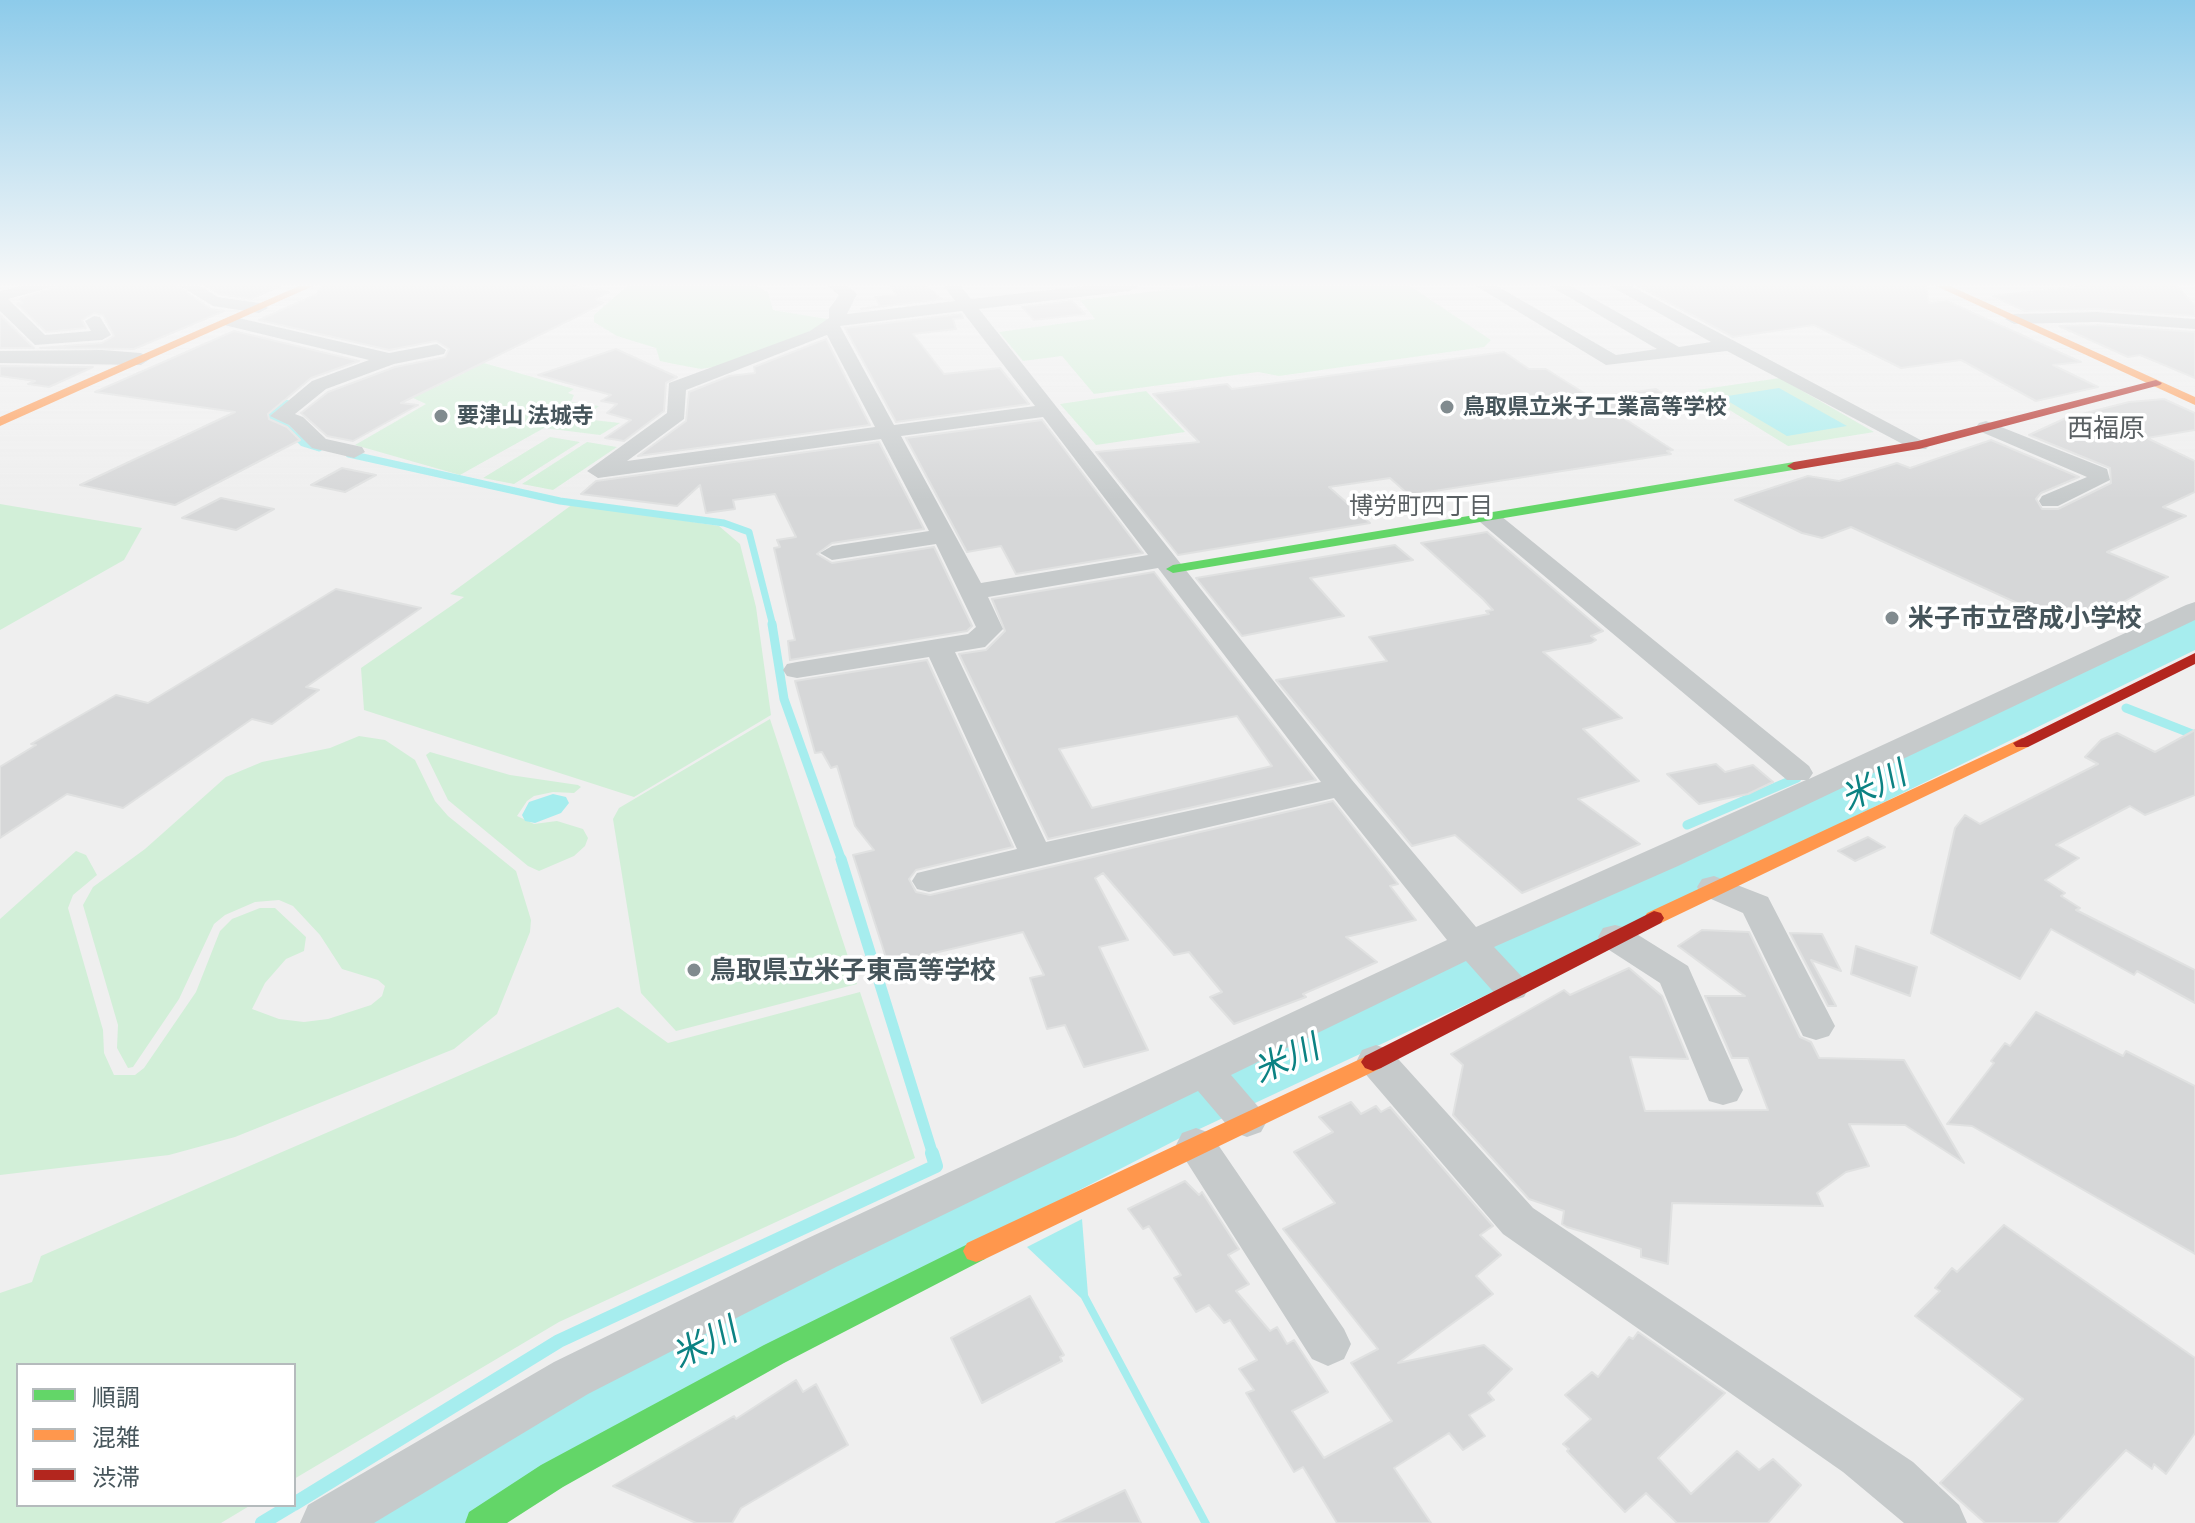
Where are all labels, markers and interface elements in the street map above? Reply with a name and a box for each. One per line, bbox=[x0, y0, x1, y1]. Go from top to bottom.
place label: 鳥取県立米子工業高等学校 bbox=[1463, 394, 1727, 420]
marker: 鳥取県立米子工業高等学校 bbox=[1438, 398, 1456, 416]
place label: 要津山 法城寺 bbox=[457, 403, 594, 429]
marker: 要津山 法城寺 bbox=[432, 407, 450, 425]
district label: 西福原 bbox=[2067, 412, 2145, 444]
district label: 博労町四丁目 bbox=[1349, 492, 1493, 520]
place label: 米子市立啓成小学校 bbox=[1908, 602, 2142, 634]
marker: 米子市立啓成小学校 bbox=[1883, 609, 1901, 627]
water label: 米川 bbox=[1833, 753, 1913, 819]
place label: 鳥取県立米子東高等学校 bbox=[710, 954, 996, 986]
marker: 鳥取県立米子東高等学校 bbox=[685, 961, 703, 979]
water label: 米川 bbox=[1247, 1027, 1325, 1091]
water label: 米川 bbox=[664, 1309, 744, 1377]
legend bbox=[16, 1363, 296, 1507]
text: 順調 bbox=[92, 1382, 140, 1411]
text: 混雑 bbox=[92, 1422, 140, 1451]
text: 渋滞 bbox=[92, 1462, 140, 1491]

